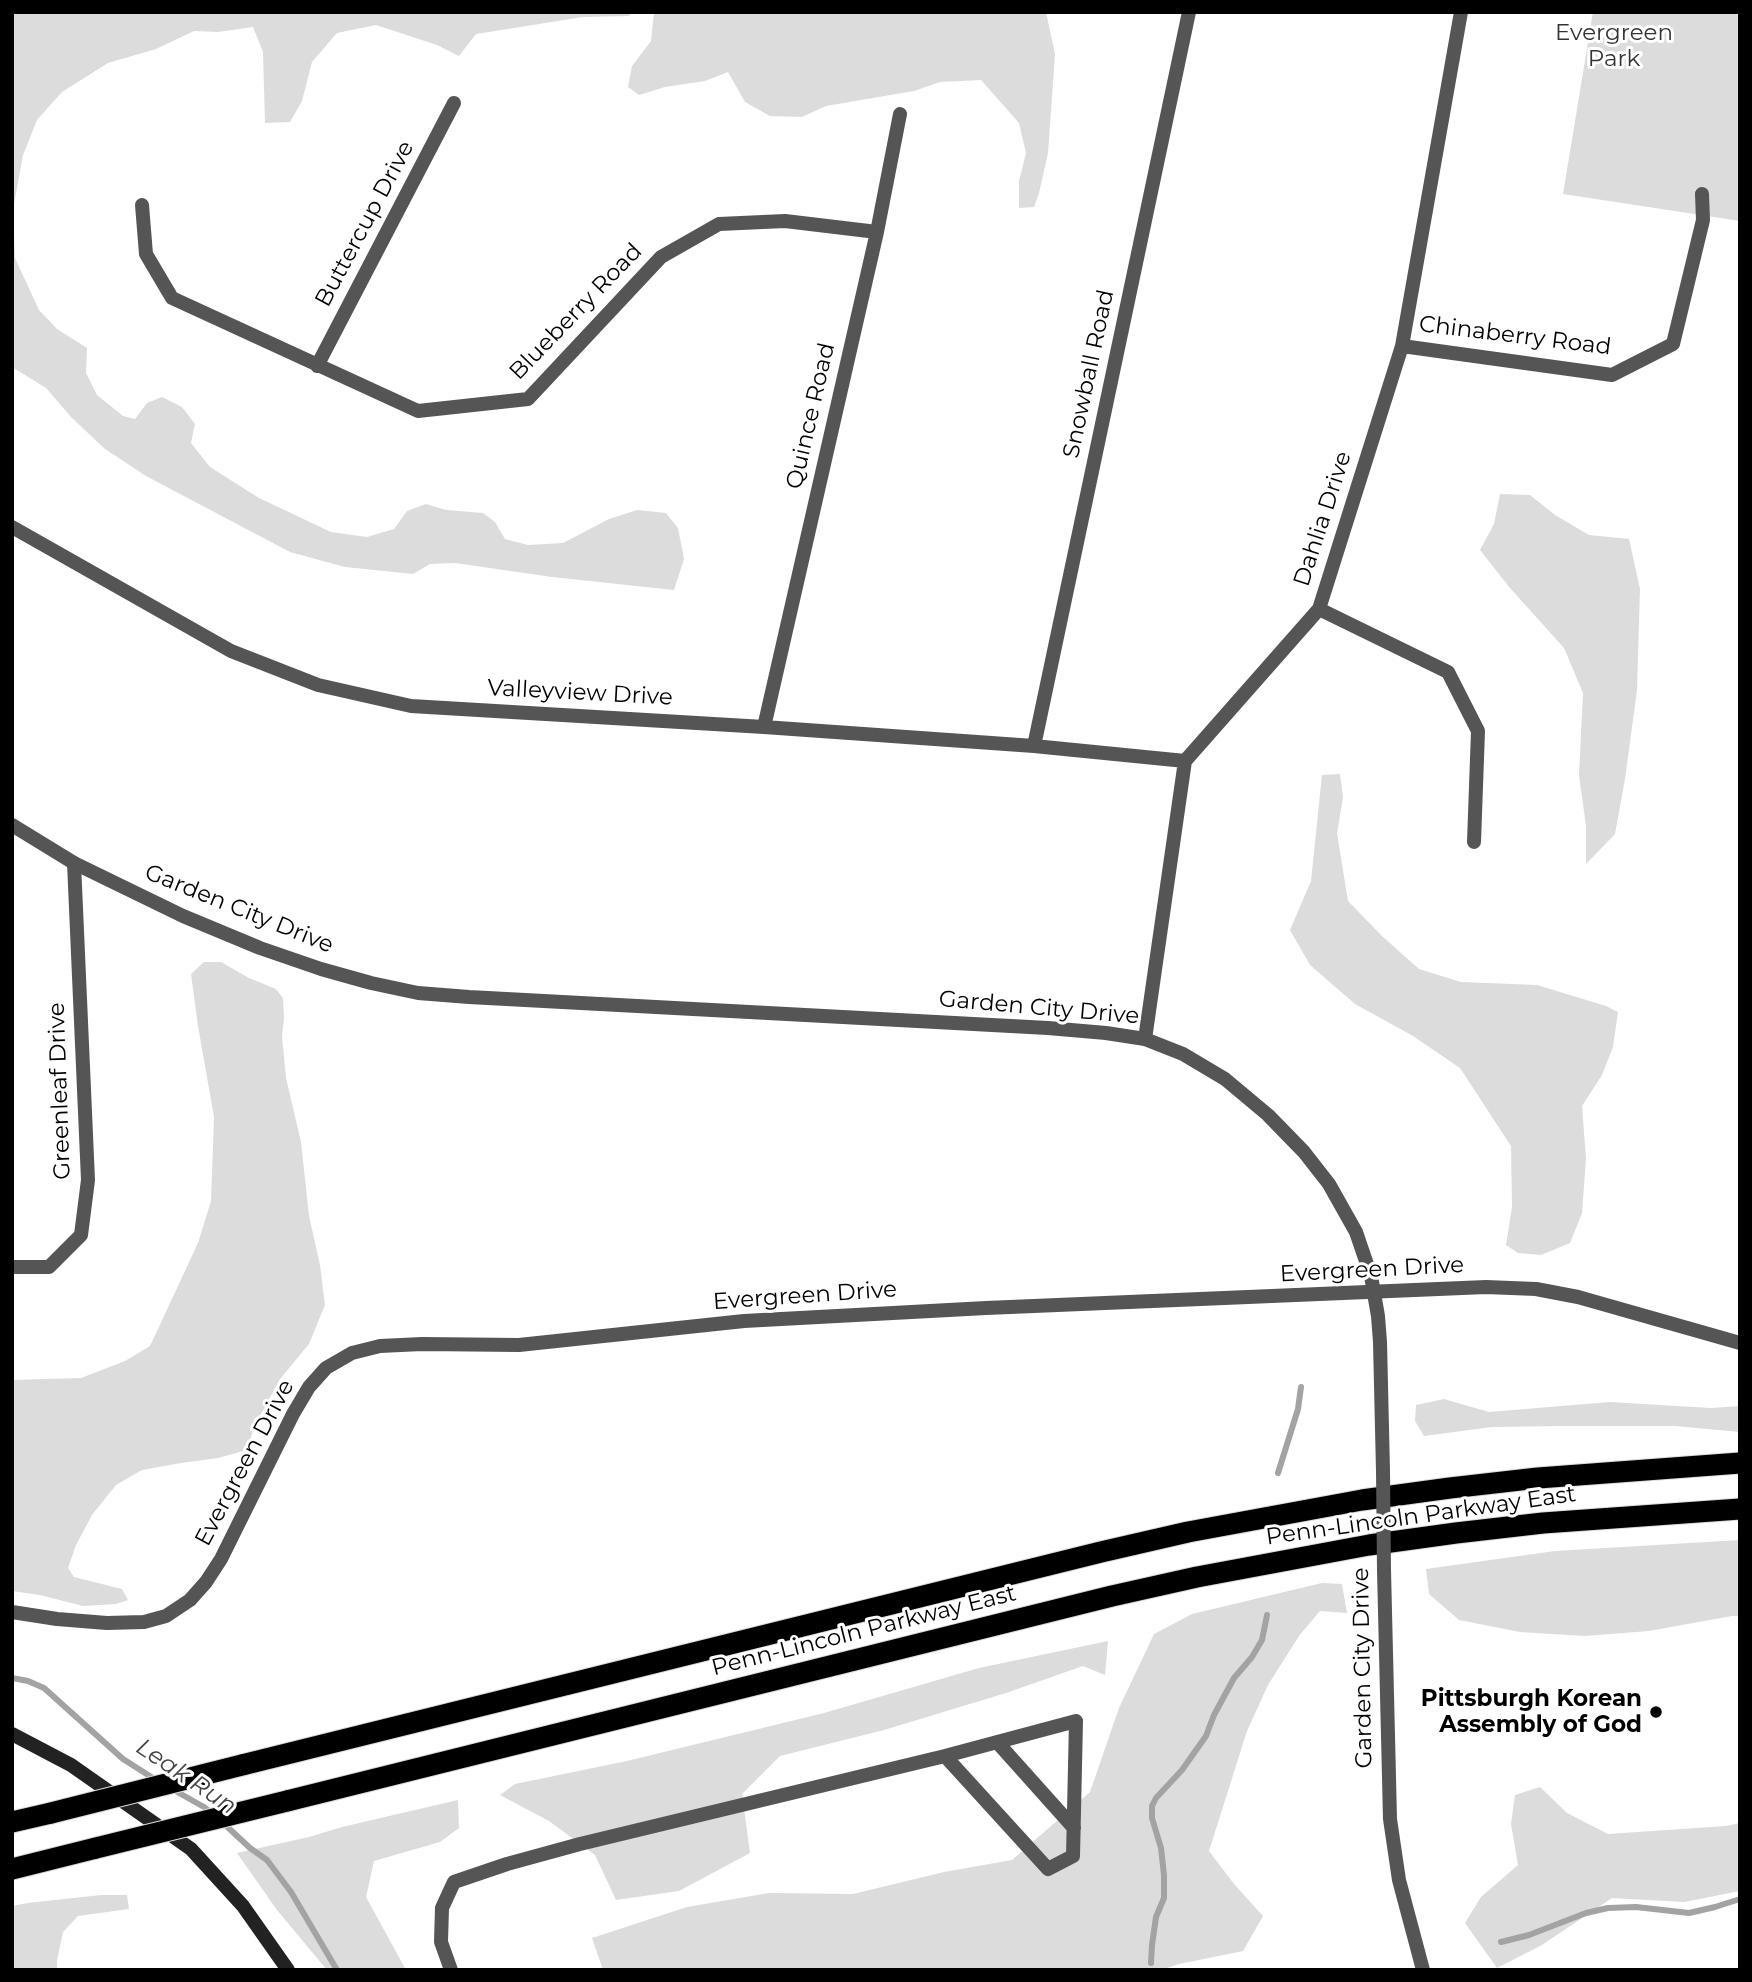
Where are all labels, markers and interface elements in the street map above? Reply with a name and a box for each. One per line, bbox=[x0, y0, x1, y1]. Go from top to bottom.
park label: Evergreen Park bbox=[1555, 19, 1673, 73]
street label: Buttercup Drive bbox=[310, 136, 420, 312]
street label: Blueberry Road bbox=[504, 238, 648, 386]
street label: Snowball Road bbox=[1058, 287, 1120, 461]
street label: Chinaberry Road bbox=[1417, 311, 1613, 361]
street label: Quince Road bbox=[781, 340, 841, 492]
street label: Dahlia Drive bbox=[1288, 448, 1358, 590]
street label: Valleyview Drive bbox=[487, 674, 673, 712]
street label: Garden City Drive bbox=[141, 859, 337, 959]
street label: Garden City Drive bbox=[938, 985, 1140, 1031]
street label: Greenleaf Drive bbox=[43, 1002, 77, 1180]
street label: Evergreen Drive bbox=[1279, 1251, 1465, 1289]
street label: Evergreen Drive bbox=[712, 1276, 898, 1316]
street label: Evergreen Drive bbox=[190, 1375, 300, 1551]
street label: Penn-Lincoln Parkway East bbox=[1264, 1481, 1578, 1551]
street label: Garden City Drive bbox=[1347, 1567, 1379, 1769]
street label: Penn-Lincoln Parkway East bbox=[709, 1580, 1019, 1682]
place label: Pittsburgh Korean Assembly of God bbox=[1421, 1685, 1642, 1739]
marker: Pittsburgh Korean Assembly of God bbox=[1648, 1704, 1664, 1720]
water label: Leak Run bbox=[130, 1733, 242, 1821]

